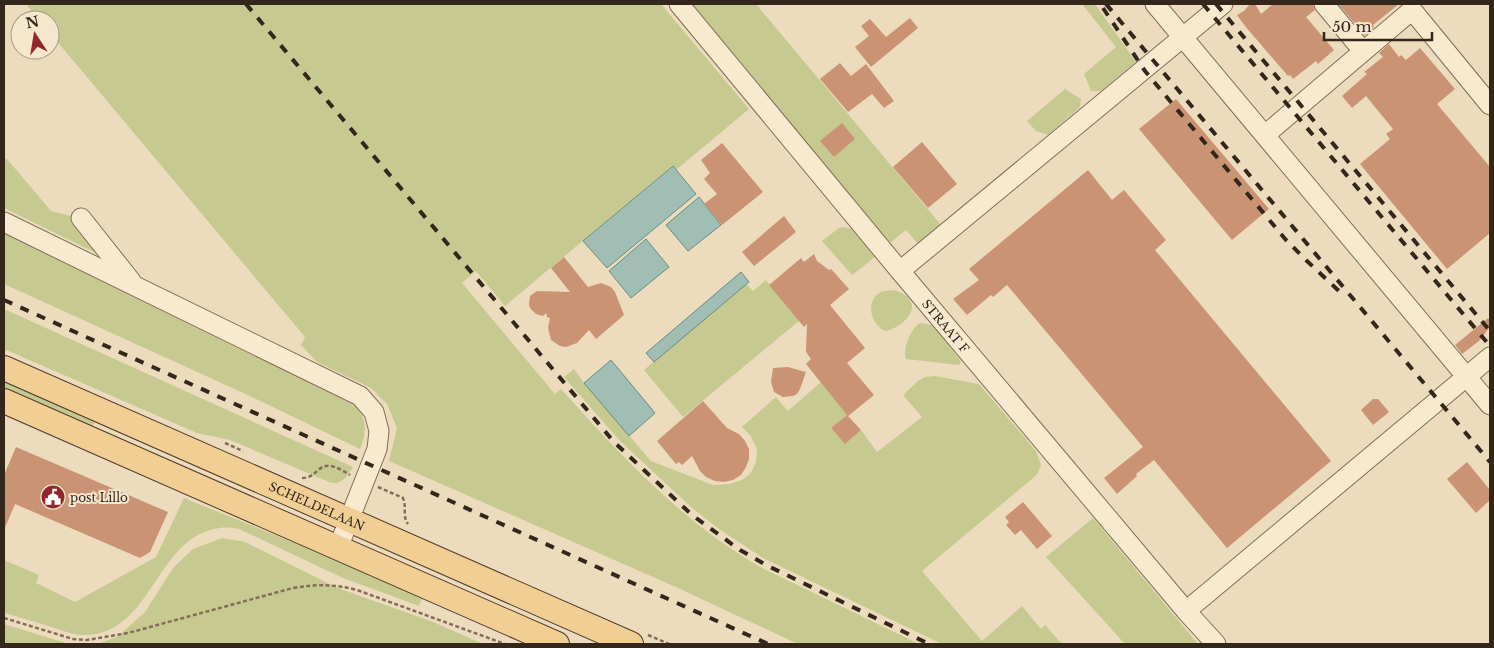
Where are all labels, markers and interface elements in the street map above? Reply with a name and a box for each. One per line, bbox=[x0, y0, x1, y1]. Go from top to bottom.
north arrow bbox=[10, 10, 60, 60]
scale bar bbox=[1324, 10, 1432, 42]
text: N bbox=[24, 12, 41, 32]
text: 50 m bbox=[1332, 17, 1372, 36]
street label: STRAAT F bbox=[919, 296, 973, 355]
street label: SCHELDELAAN bbox=[267, 478, 367, 534]
public building icon: post Lillo bbox=[40, 484, 66, 510]
place label: post Lillo bbox=[70, 490, 128, 505]

